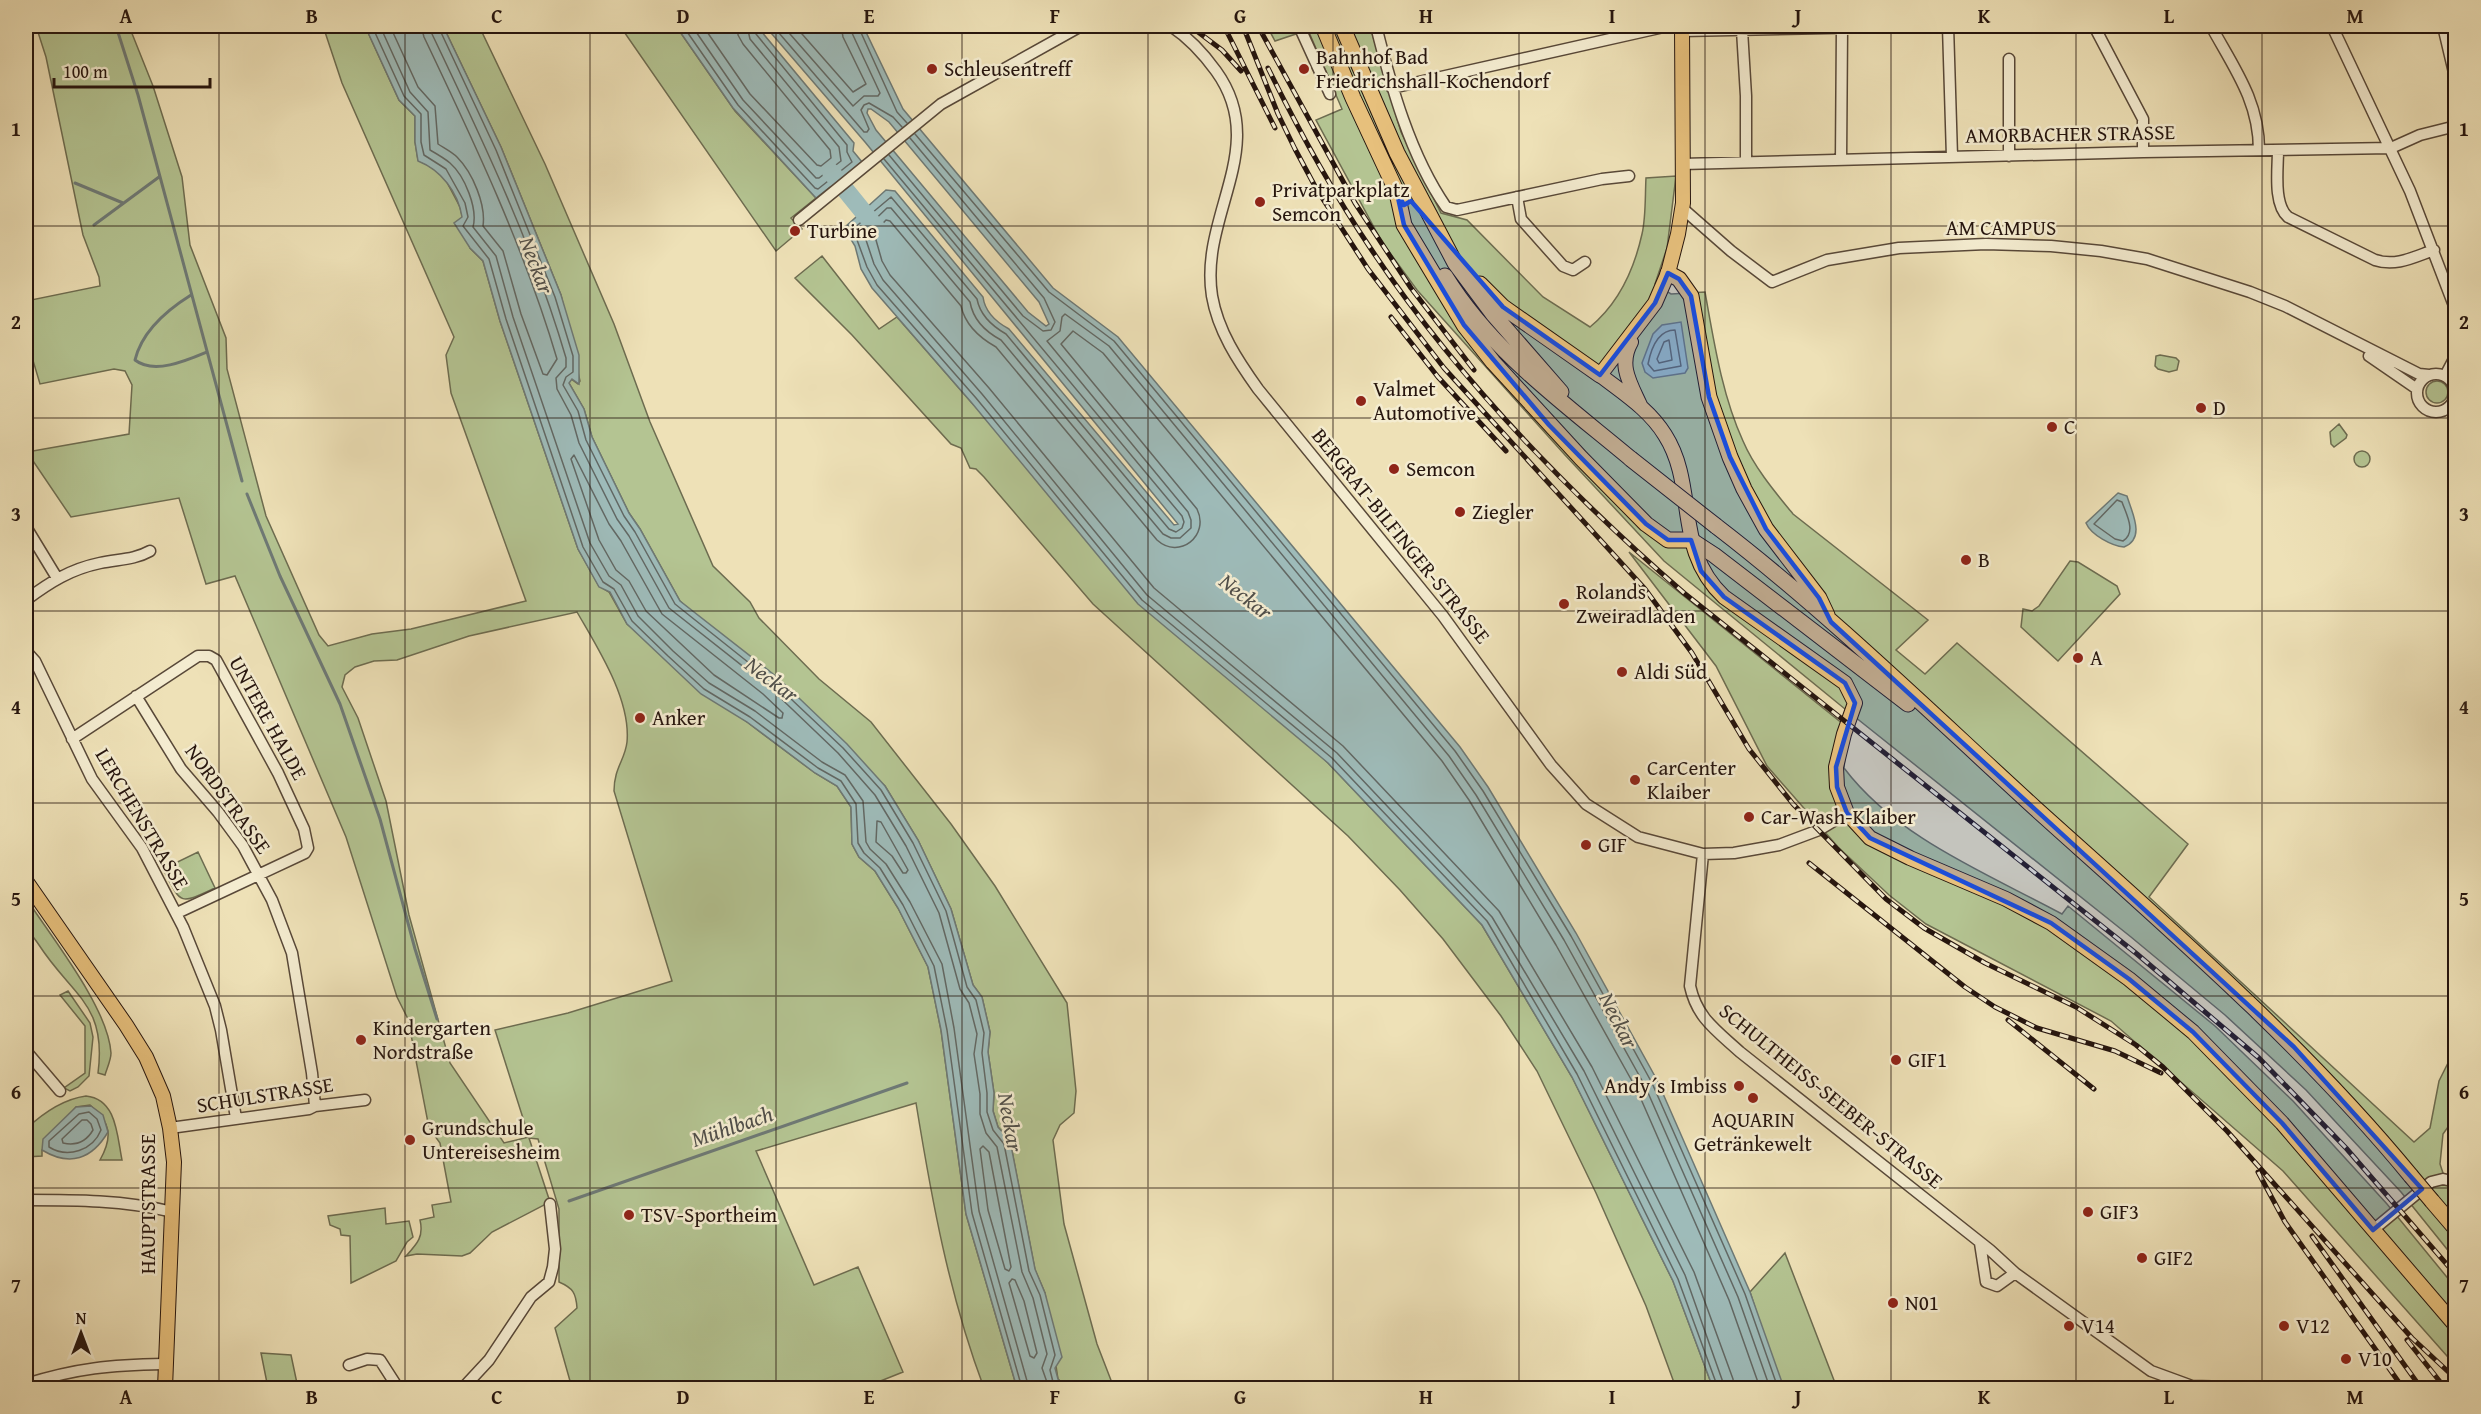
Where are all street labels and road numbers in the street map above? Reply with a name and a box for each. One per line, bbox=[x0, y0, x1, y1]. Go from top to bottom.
street label: AMORBACHER STRASSE bbox=[1965, 116, 2176, 151]
street label: AM CAMPUS bbox=[1946, 212, 2056, 243]
street label: BERGRAT-BILFINGER-STRASSE bbox=[1305, 421, 1498, 650]
street label: UNTERE HALDE bbox=[222, 650, 316, 786]
street label: NORDSTRASSE bbox=[178, 737, 279, 860]
street label: LERCHENSTRASSE bbox=[88, 742, 197, 896]
street label: SCHULTHEISS-SEEBER-STRASSE bbox=[1713, 995, 1950, 1196]
street label: SCHULSTRASSE bbox=[195, 1068, 336, 1121]
street label: HAUPTSTRASSE bbox=[132, 1133, 163, 1274]

